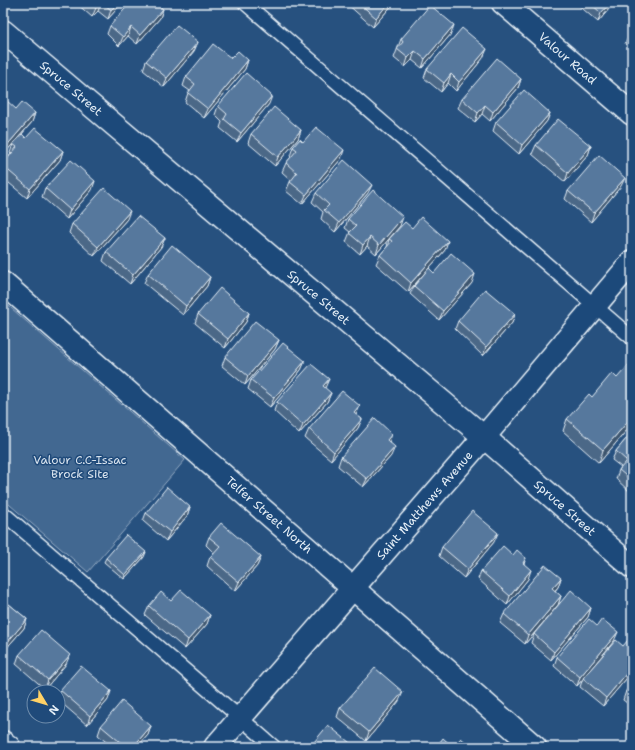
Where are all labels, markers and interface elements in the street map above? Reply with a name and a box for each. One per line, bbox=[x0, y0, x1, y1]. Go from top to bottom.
street label: Valour Road bbox=[535, 29, 600, 88]
street label: Spruce Street bbox=[36, 57, 106, 119]
street label: Spruce Street bbox=[284, 266, 353, 328]
street label: Saint Matthews Avenue bbox=[373, 447, 477, 563]
park label: Valour C.C-Issac Brock Site bbox=[33, 452, 127, 482]
street label: Telfer Street North bbox=[222, 473, 316, 557]
street label: Spruce Street bbox=[530, 476, 599, 540]
north arrow bbox=[26, 684, 66, 724]
text: N bbox=[45, 702, 62, 718]

